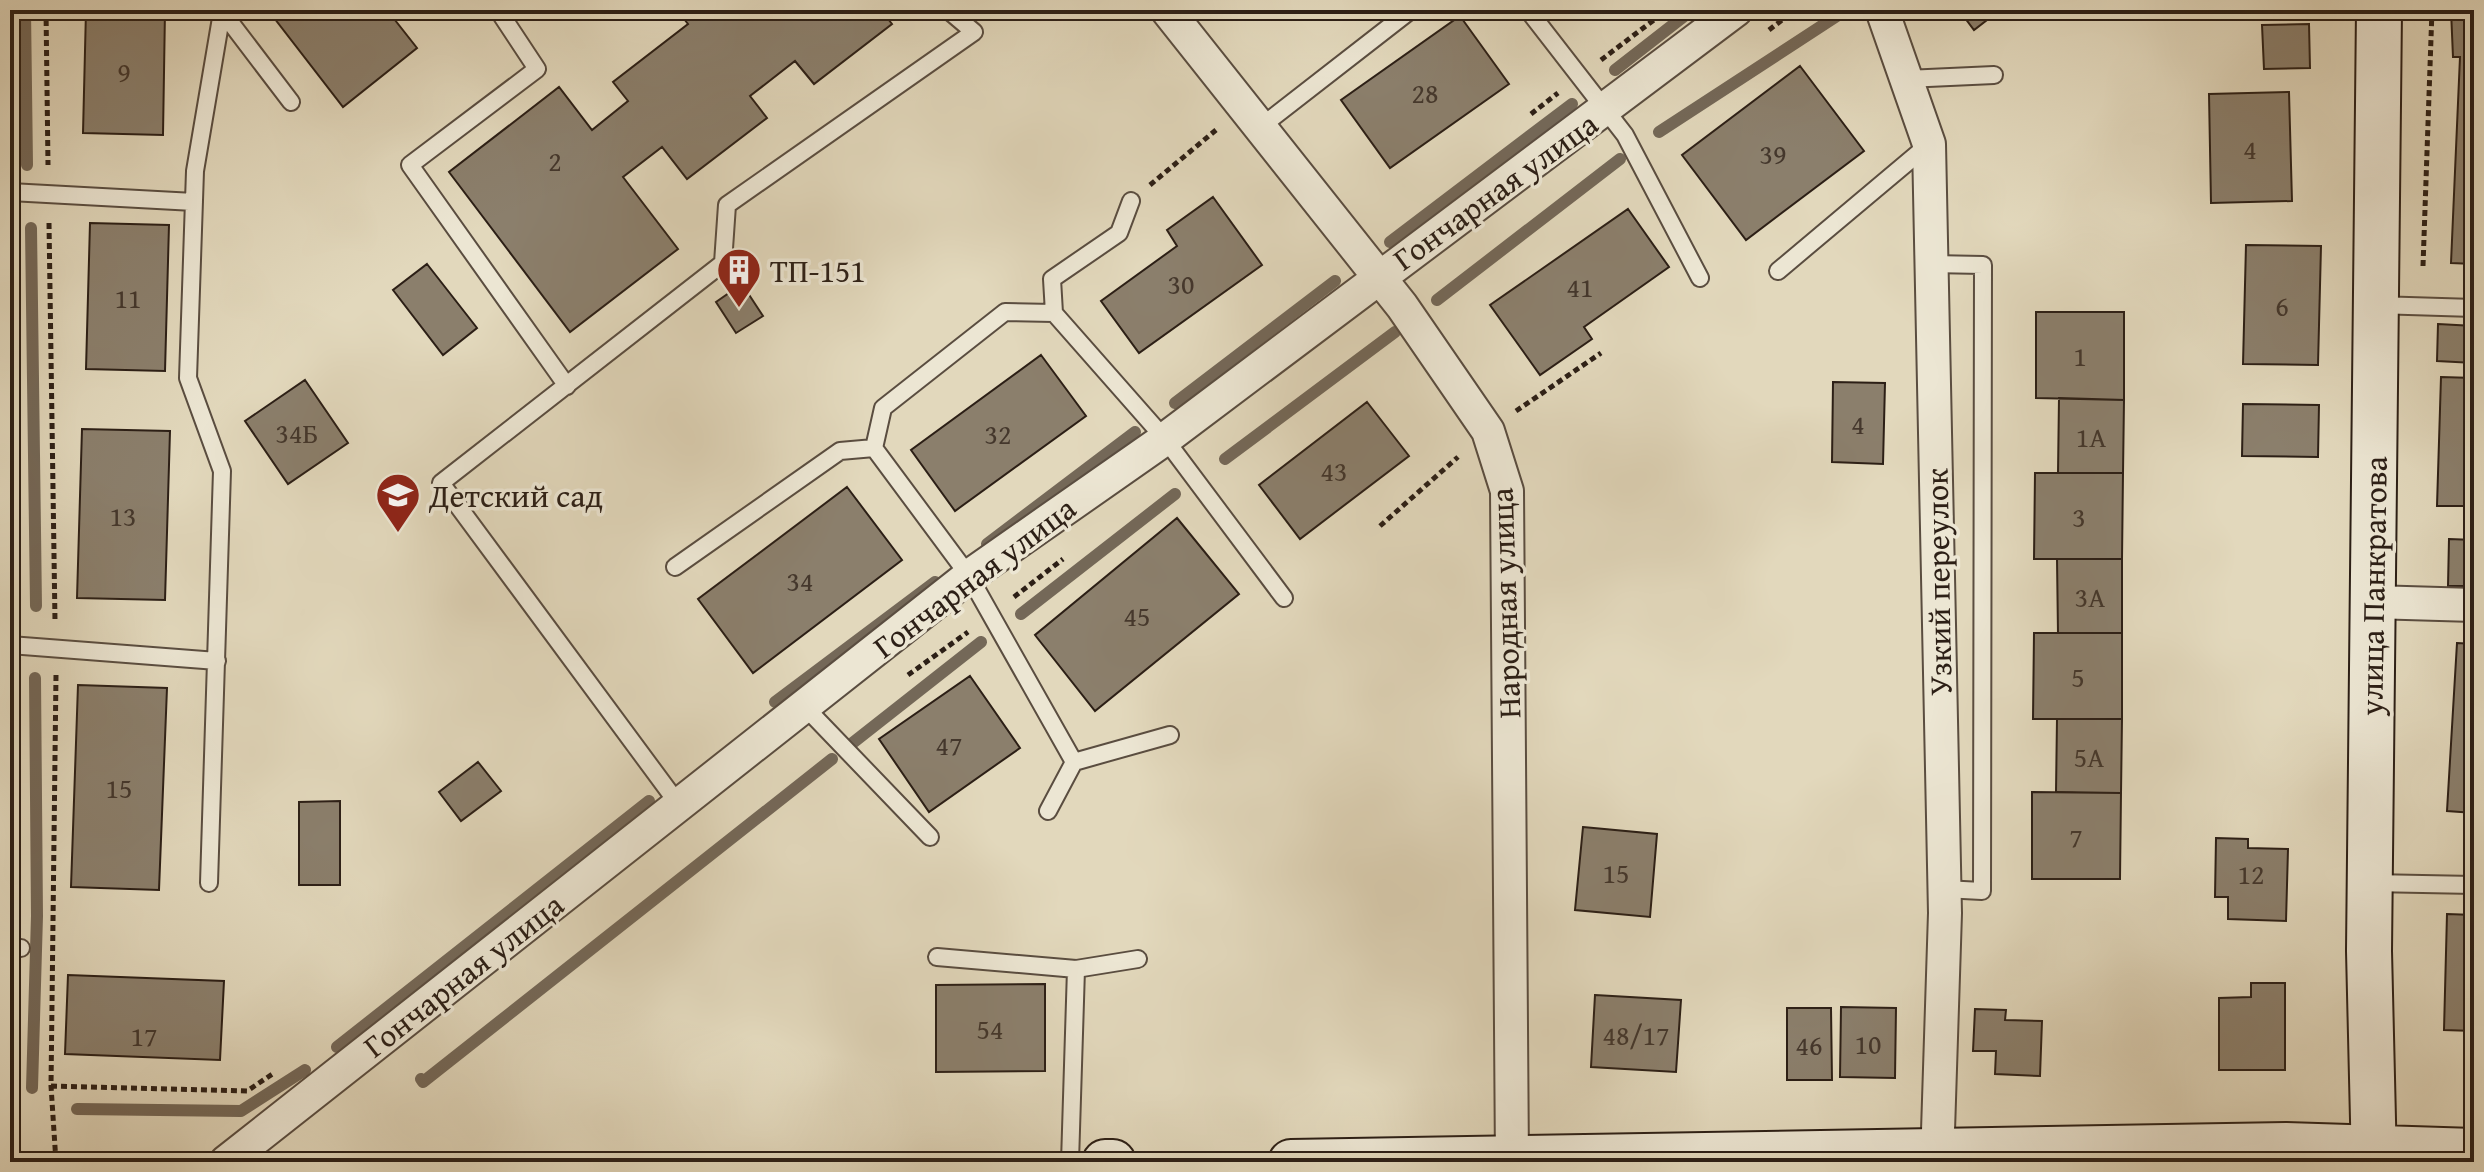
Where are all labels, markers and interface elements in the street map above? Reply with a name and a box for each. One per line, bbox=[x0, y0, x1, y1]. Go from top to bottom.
house number: 9 bbox=[117, 51, 131, 92]
house number: 28 bbox=[1412, 72, 1438, 113]
street label: Гончарная улица bbox=[1383, 100, 1608, 282]
house number: 4 bbox=[2243, 128, 2257, 169]
house number: 39 bbox=[1760, 133, 1786, 174]
house number: 2 bbox=[548, 140, 562, 181]
building icon: ТП-151 bbox=[715, 246, 763, 309]
place label: ТП-151 bbox=[770, 247, 866, 294]
house number: 30 bbox=[1168, 263, 1194, 304]
house number: 41 bbox=[1567, 266, 1593, 307]
house number: 11 bbox=[115, 277, 141, 318]
house number: 6 bbox=[2275, 285, 2289, 326]
house number: 1 bbox=[2073, 335, 2087, 376]
house number: 4 bbox=[1851, 403, 1865, 444]
house number: 34Б bbox=[276, 412, 318, 453]
house number: 32 bbox=[985, 413, 1011, 454]
house number: 1А bbox=[2076, 416, 2106, 457]
house number: 43 bbox=[1321, 450, 1347, 491]
street label: улица Панкратова bbox=[2347, 455, 2399, 717]
street label: Узкий переулок bbox=[1913, 468, 1963, 696]
school or university icon: Детский сад bbox=[374, 471, 422, 534]
place label: Детский сад bbox=[428, 472, 603, 519]
street label: Гончарная улица bbox=[863, 485, 1086, 669]
street label: Народная улица bbox=[1477, 486, 1533, 719]
house number: 13 bbox=[110, 495, 136, 536]
house number: 3 bbox=[2072, 496, 2086, 537]
house number: 34 bbox=[787, 560, 813, 601]
house number: 3А bbox=[2075, 576, 2105, 617]
house number: 45 bbox=[1124, 595, 1150, 636]
house number: 5 bbox=[2071, 656, 2085, 697]
house number: 47 bbox=[936, 724, 962, 765]
house number: 5А bbox=[2074, 736, 2104, 777]
house number: 15 bbox=[106, 767, 132, 808]
house number: 7 bbox=[2069, 816, 2083, 857]
house number: 15 bbox=[1603, 852, 1629, 893]
house number: 12 bbox=[2238, 853, 2264, 894]
street label: Гончарная улица bbox=[353, 881, 574, 1068]
house number: 54 bbox=[977, 1008, 1003, 1049]
house number: 48/17 bbox=[1602, 1014, 1670, 1055]
house number: 17 bbox=[131, 1015, 157, 1056]
house number: 10 bbox=[1855, 1023, 1881, 1064]
house number: 46 bbox=[1796, 1024, 1822, 1065]

